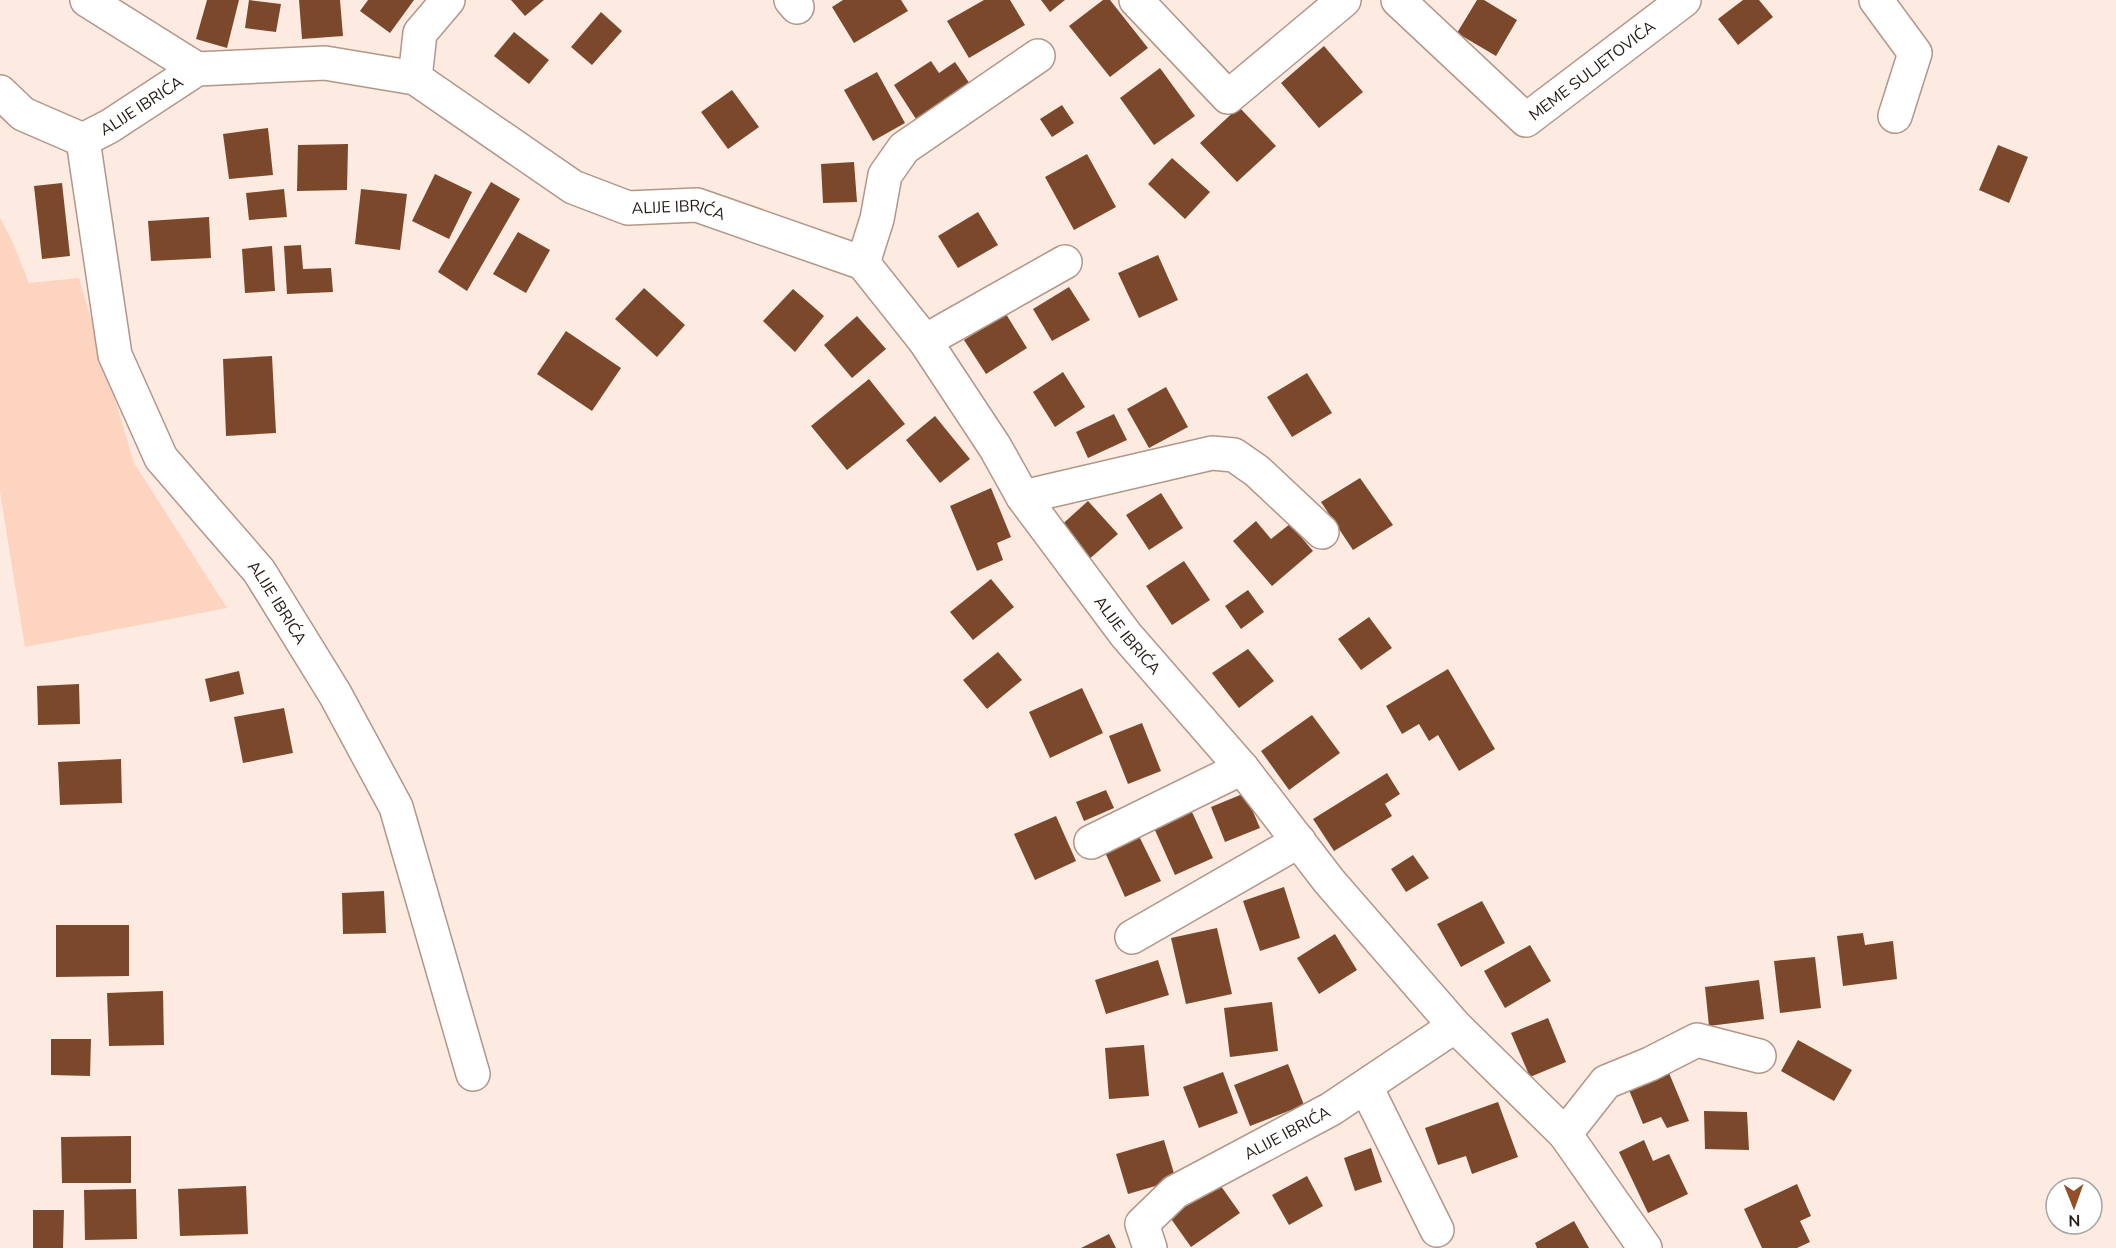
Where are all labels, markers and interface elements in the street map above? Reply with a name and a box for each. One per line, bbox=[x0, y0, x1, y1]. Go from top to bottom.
street label: MEME SULJETOVIĆA bbox=[1525, 15, 1660, 126]
street label: ALIJE IBRIĆA bbox=[96, 71, 188, 141]
street label: ALIJE IBRIĆA bbox=[631, 195, 729, 226]
street label: ALIJE IBRIĆA bbox=[243, 556, 312, 649]
street label: ALIJE IBRIĆA bbox=[1089, 592, 1166, 680]
street label: ALIJE IBRIĆA bbox=[1240, 1101, 1335, 1165]
north arrow bbox=[2044, 1176, 2104, 1236]
text: N bbox=[2068, 1209, 2080, 1231]

